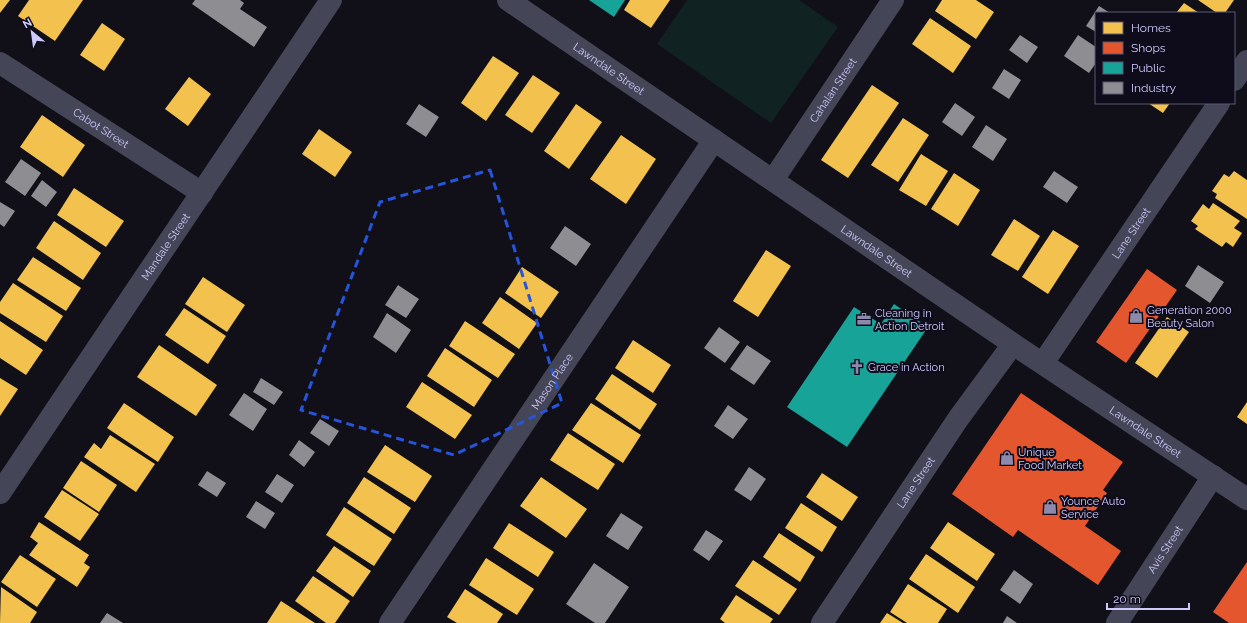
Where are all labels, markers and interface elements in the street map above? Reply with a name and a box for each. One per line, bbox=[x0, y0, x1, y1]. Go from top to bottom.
north arrow bbox=[12, 12, 52, 52]
legend bbox=[1095, 12, 1235, 104]
text: N bbox=[21, 16, 34, 31]
text: Homes bbox=[1131, 21, 1171, 35]
street label: Lawndale Street bbox=[570, 40, 647, 98]
text: Shops bbox=[1131, 41, 1166, 55]
street label: Cahalan Street bbox=[807, 55, 860, 125]
text: Public bbox=[1131, 61, 1166, 75]
text: Industry bbox=[1131, 81, 1177, 95]
street label: Cabot Street bbox=[70, 106, 131, 151]
street label: Lane Street bbox=[1110, 205, 1153, 261]
street label: Mandale Street bbox=[139, 211, 193, 283]
street label: Lawndale Street bbox=[838, 223, 915, 280]
place label: Generation 2000 Beauty Salon bbox=[1147, 304, 1232, 330]
place label: Cleaning in Action Detroit bbox=[875, 307, 945, 333]
shop icon: Generation 2000 Beauty Salon bbox=[1128, 308, 1144, 324]
office icon: Cleaning in Action Detroit bbox=[856, 311, 872, 327]
street label: Mason Place bbox=[529, 351, 576, 412]
church icon: Grace in Action bbox=[849, 359, 865, 375]
place label: Grace in Action bbox=[868, 361, 945, 374]
street label: Lawndale Street bbox=[1107, 404, 1184, 461]
place label: Unique Food Market bbox=[1018, 446, 1082, 472]
shop icon: Unique Food Market bbox=[999, 450, 1015, 466]
street label: Lane Street bbox=[894, 454, 938, 511]
place label: Younce Auto Service bbox=[1061, 495, 1126, 521]
shop icon: Younce Auto Service bbox=[1042, 499, 1058, 515]
street label: Avis Street bbox=[1145, 523, 1186, 576]
scale bar bbox=[1107, 585, 1189, 611]
text: 20 m bbox=[1113, 592, 1141, 606]

